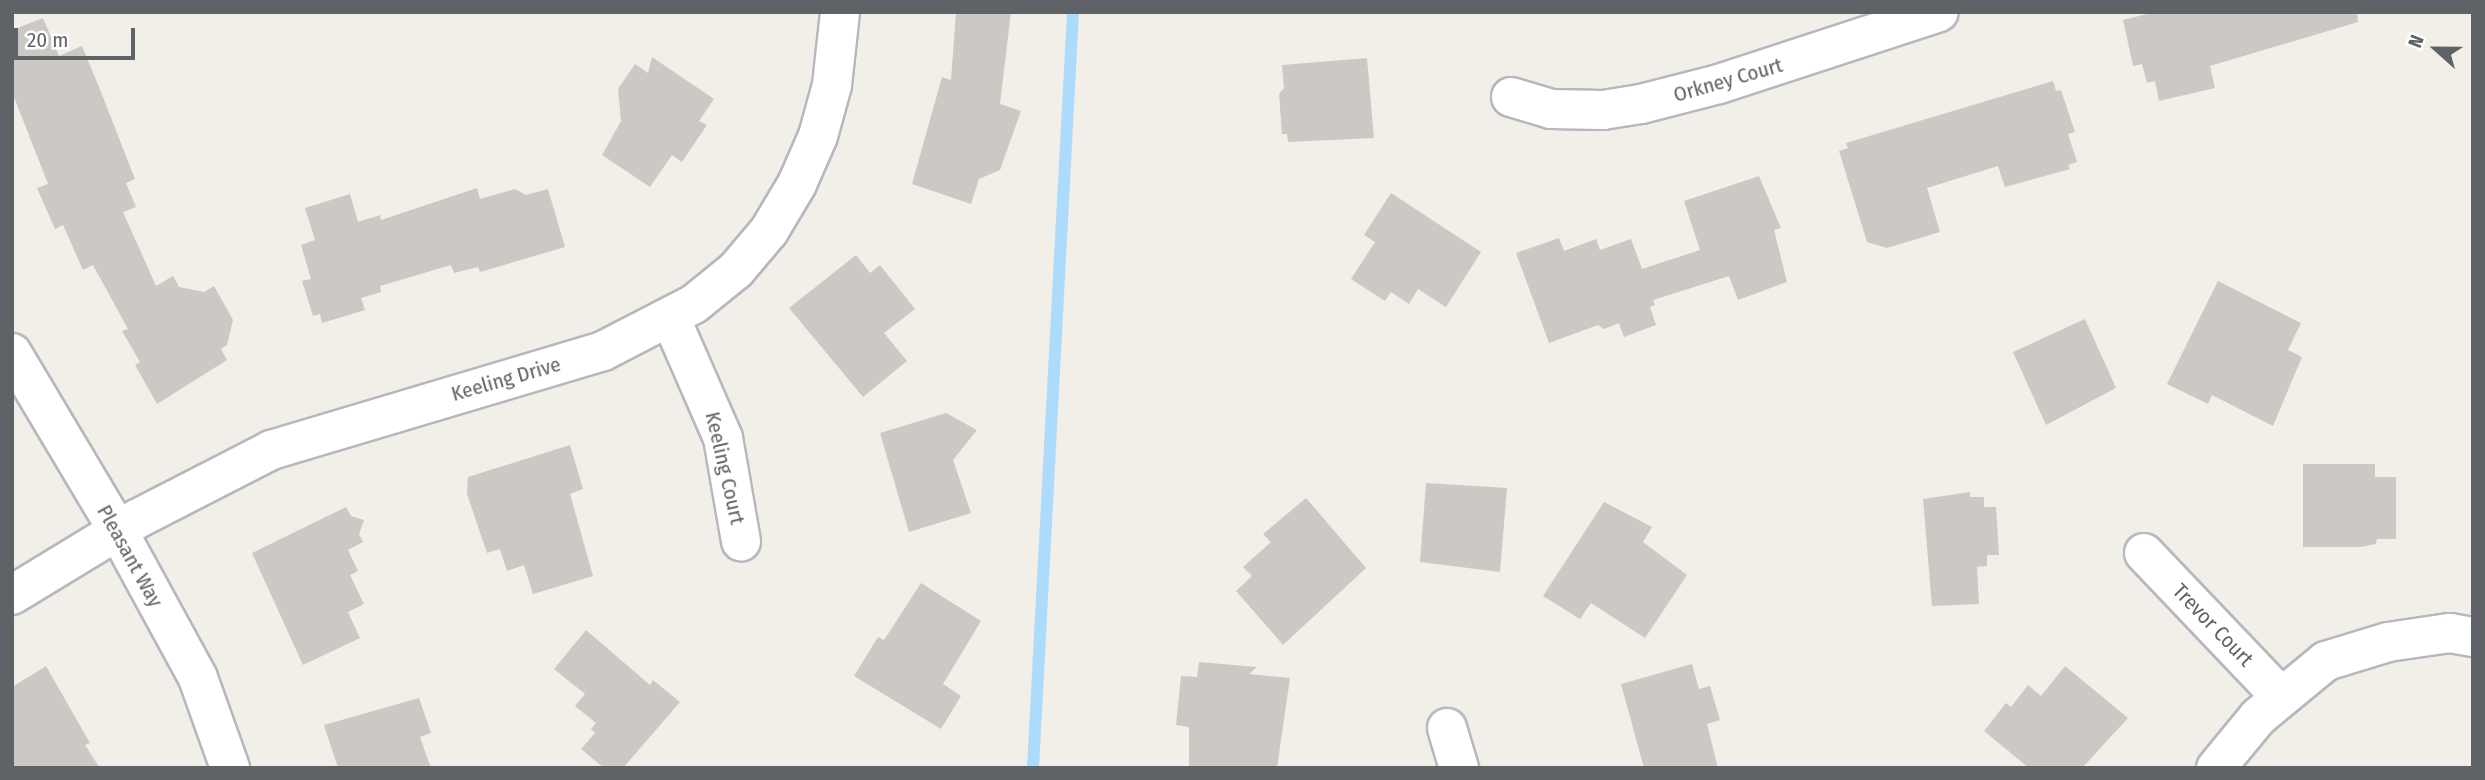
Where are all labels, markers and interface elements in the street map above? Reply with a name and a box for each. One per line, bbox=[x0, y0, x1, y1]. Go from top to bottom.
scale bar bbox=[18, 14, 138, 58]
north arrow bbox=[2401, 14, 2471, 84]
text: 20 m bbox=[27, 27, 68, 53]
text: N bbox=[2403, 32, 2429, 51]
street label: Orkney Court bbox=[1670, 52, 1786, 108]
street label: Keeling Drive bbox=[448, 351, 564, 407]
street label: Keeling Court bbox=[700, 409, 750, 527]
street label: Pleasant Way bbox=[92, 500, 168, 612]
street label: Trevor Court bbox=[2167, 578, 2259, 672]

